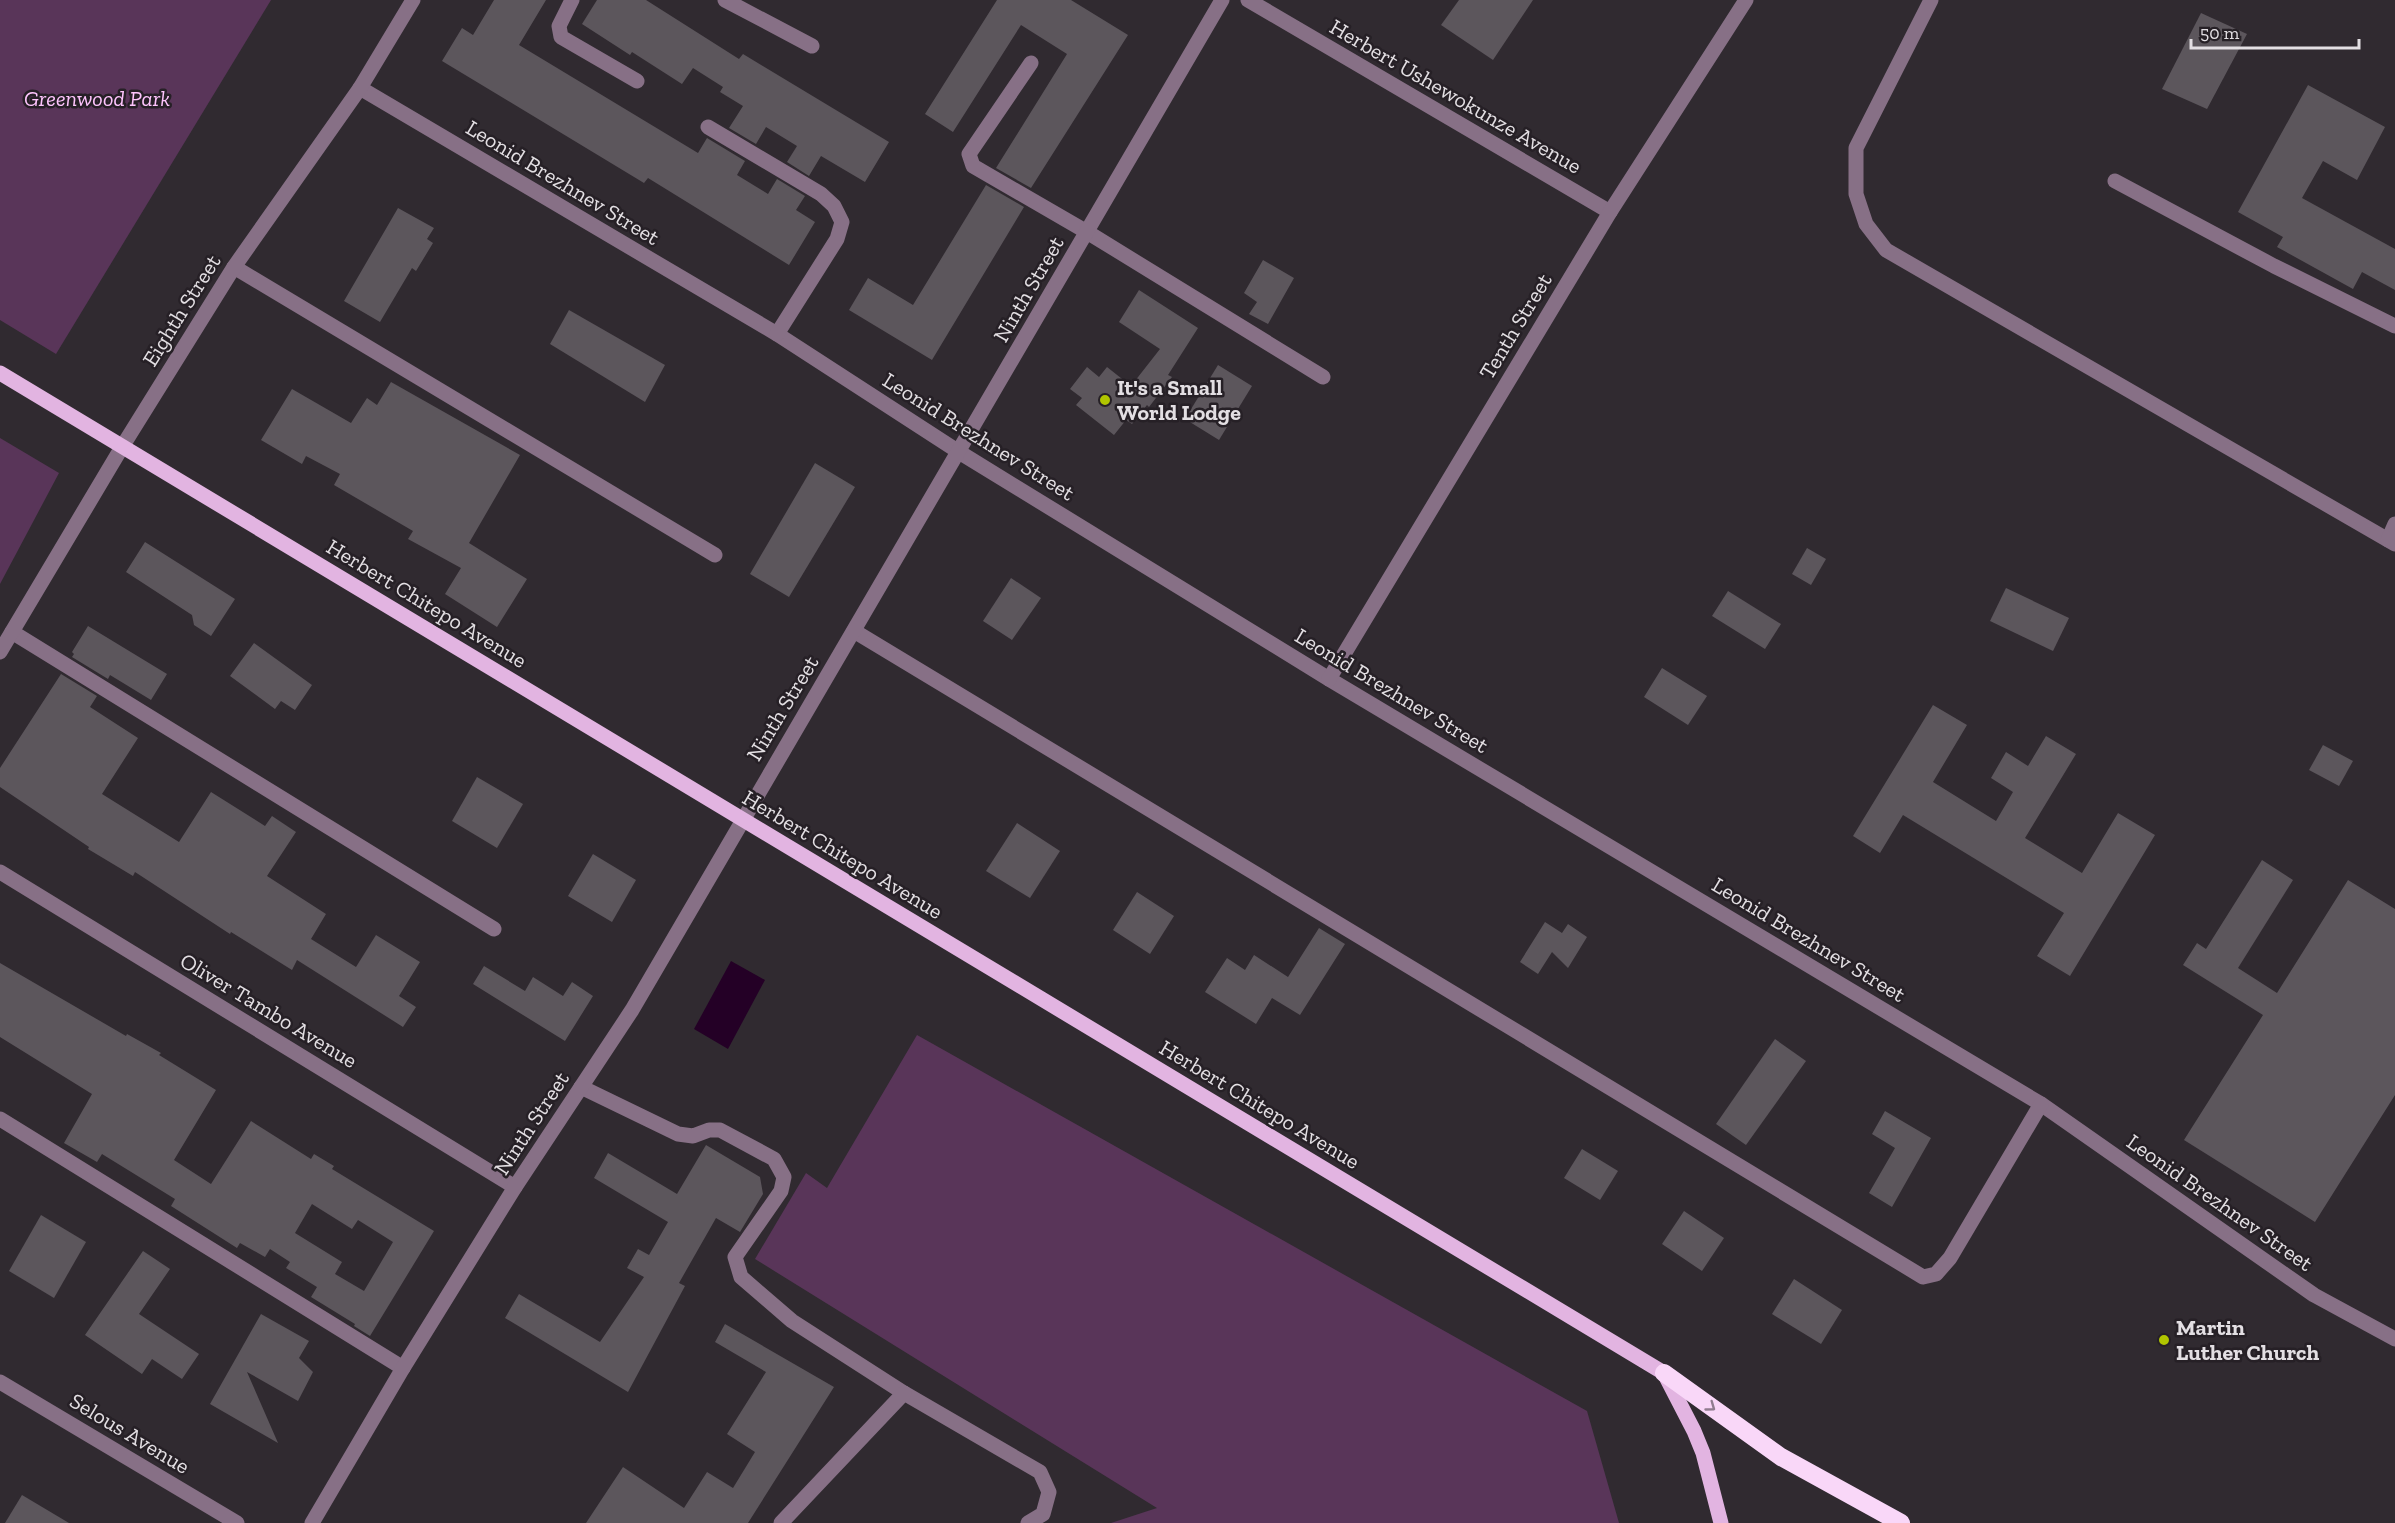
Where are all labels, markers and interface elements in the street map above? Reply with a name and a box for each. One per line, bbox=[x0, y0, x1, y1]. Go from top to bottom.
scale bar bbox=[2191, 12, 2359, 50]
street label: Herbert Ushewokunze Avenue bbox=[1325, 13, 1586, 180]
text: 50 m bbox=[2200, 22, 2240, 44]
park label: Greenwood Park bbox=[24, 85, 170, 112]
street label: Leonid Brezhnev Street bbox=[461, 114, 665, 251]
street label: Ninth Street bbox=[987, 231, 1070, 347]
street label: Eighth Street bbox=[136, 249, 227, 371]
street label: Tenth Street bbox=[1473, 268, 1558, 384]
street label: Leonid Brezhnev Street bbox=[878, 366, 1080, 507]
place label: It's a Small World Lodge bbox=[1117, 374, 1241, 426]
marker: It's a Small World Lodge bbox=[1098, 393, 1112, 407]
street label: Herbert Chitepo Avenue bbox=[322, 533, 532, 674]
street label: Leonid Brezhnev Street bbox=[1290, 622, 1494, 759]
street label: Ninth Street bbox=[741, 650, 825, 766]
street label: Herbert Chitepo Avenue bbox=[738, 784, 948, 925]
street label: Leonid Brezhnev Street bbox=[1707, 871, 1911, 1008]
street label: Oliver Tambo Avenue bbox=[175, 947, 362, 1074]
street label: Herbert Chitepo Avenue bbox=[1155, 1034, 1365, 1175]
street label: Ninth Street bbox=[488, 1066, 575, 1180]
street label: Leonid Brezhnev Street bbox=[2121, 1128, 2319, 1277]
place label: Martin Luther Church bbox=[2176, 1314, 2319, 1366]
marker: Martin Luther Church bbox=[2157, 1333, 2171, 1347]
street label: Selous Avenue bbox=[65, 1387, 195, 1480]
one-way arrow bbox=[1705, 1400, 1716, 1411]

